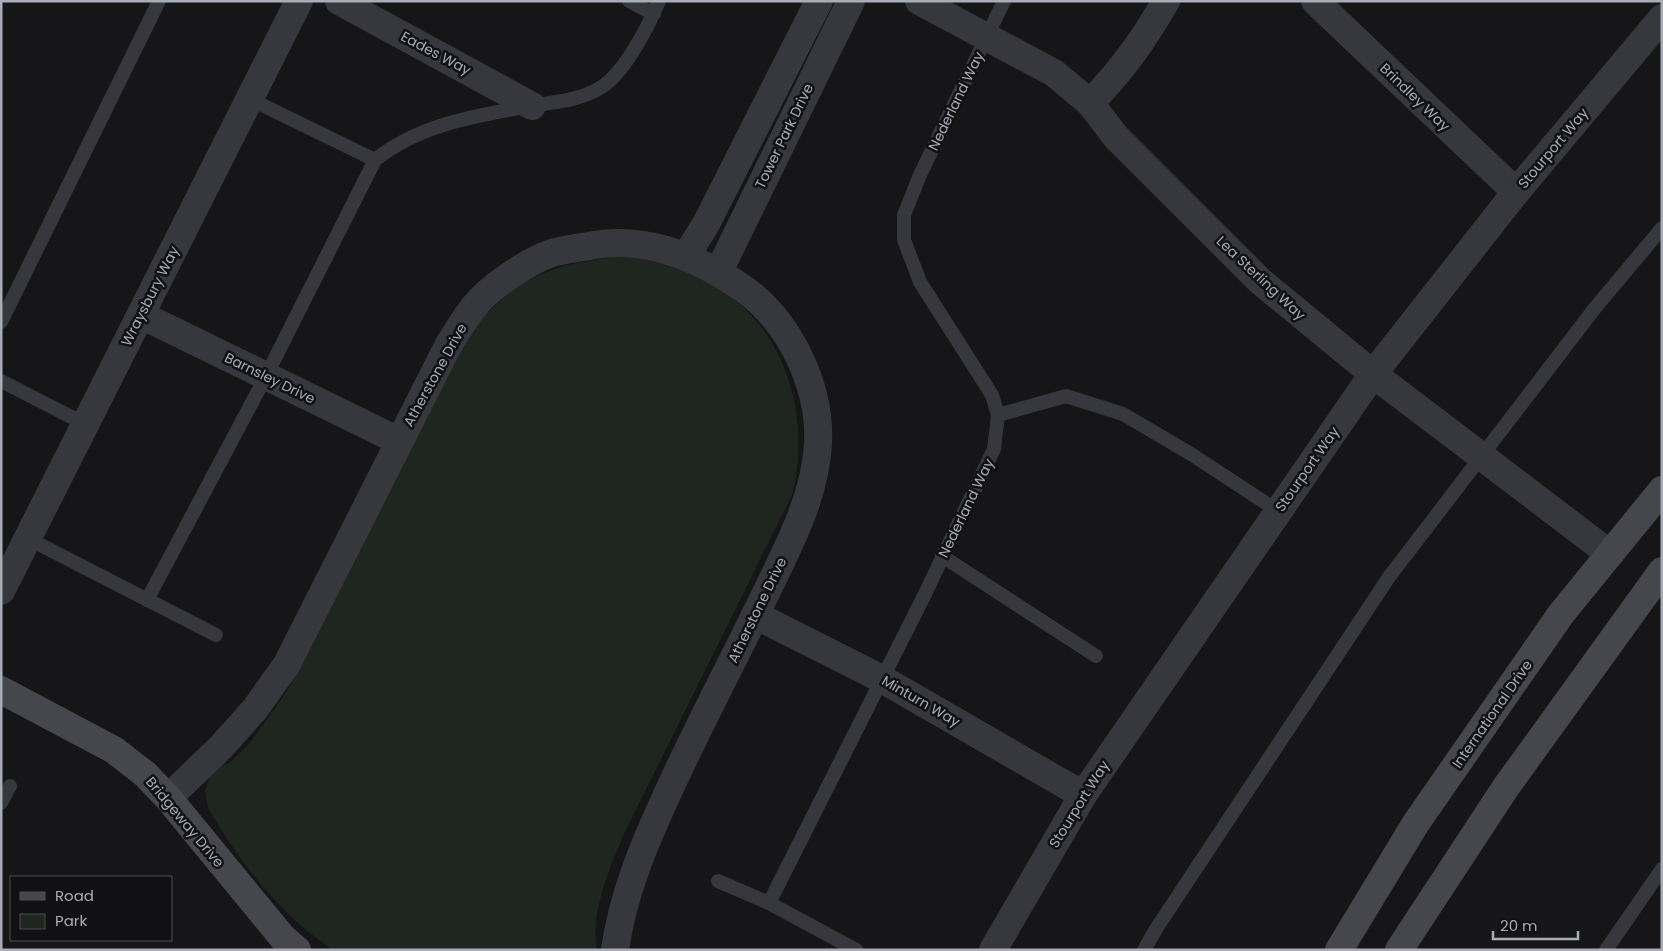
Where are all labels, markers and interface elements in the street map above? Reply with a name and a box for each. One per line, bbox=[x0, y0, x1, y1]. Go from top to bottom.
street label: Eades Way bbox=[397, 26, 475, 80]
street label: Nederland Way bbox=[923, 48, 989, 154]
street label: Brindley Way bbox=[1376, 58, 1455, 136]
street label: Tower Park Drive bbox=[750, 80, 818, 192]
street label: Stourport Way bbox=[1513, 103, 1593, 193]
street label: Lea Sterling Way bbox=[1212, 231, 1310, 325]
street label: Wraysbury Way bbox=[116, 242, 184, 349]
street label: Atherstone Drive bbox=[398, 319, 472, 430]
street label: Barnsley Drive bbox=[221, 347, 319, 409]
street label: Stourport Way bbox=[1270, 422, 1344, 516]
street label: Nederland Way bbox=[933, 455, 999, 561]
street label: Atherstone Drive bbox=[723, 554, 791, 666]
street label: International Drive bbox=[1447, 656, 1537, 772]
street label: Minturn Way bbox=[878, 670, 964, 732]
street label: Stourport Way bbox=[1044, 756, 1114, 852]
street label: Bridgeway Drive bbox=[141, 772, 229, 872]
legend bbox=[10, 876, 172, 941]
text: Road bbox=[55, 885, 94, 906]
scale bar bbox=[1493, 908, 1578, 940]
text: Park bbox=[55, 910, 87, 931]
text: 20 m bbox=[1500, 915, 1538, 936]

